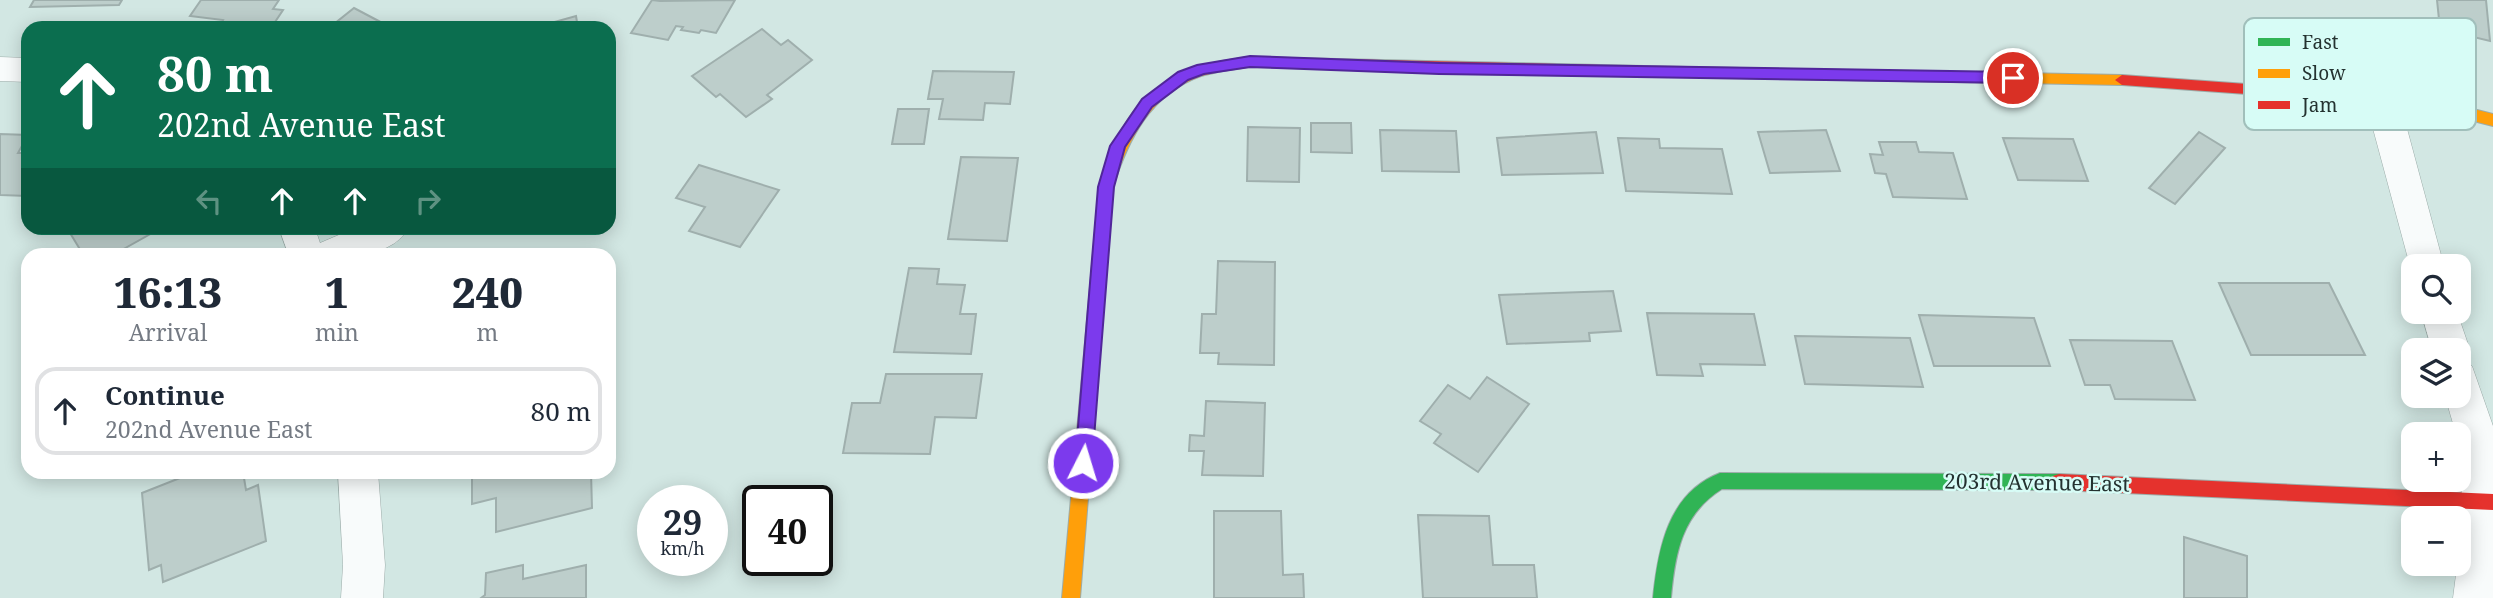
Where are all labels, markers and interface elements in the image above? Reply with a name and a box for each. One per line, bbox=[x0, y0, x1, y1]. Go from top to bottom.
legend bbox=[2244, 18, 2476, 130]
text: Fast bbox=[2302, 29, 2339, 55]
text: 80 m bbox=[157, 40, 273, 106]
pin bbox=[1983, 48, 2043, 108]
icon: ahead bbox=[42, 49, 133, 140]
icon: arrive bbox=[1994, 59, 2032, 97]
text: Slow bbox=[2302, 60, 2346, 86]
text: Jam bbox=[2301, 92, 2337, 118]
text: 202nd Avenue East bbox=[157, 103, 446, 146]
icon: left bbox=[190, 182, 228, 220]
icon: ahead bbox=[263, 182, 301, 220]
icon: ahead bbox=[336, 182, 374, 220]
icon: right bbox=[409, 182, 447, 220]
map controls bbox=[2401, 254, 2471, 576]
button: search bbox=[2401, 254, 2471, 324]
text: 16:13 bbox=[114, 263, 222, 320]
text: 1 bbox=[325, 263, 349, 320]
text: 240 bbox=[452, 263, 523, 320]
text: Arrival bbox=[129, 316, 207, 348]
text: min bbox=[315, 316, 359, 348]
text: m bbox=[477, 316, 498, 348]
button: layers bbox=[2401, 338, 2471, 408]
text: Continue bbox=[105, 377, 225, 413]
icon: ahead bbox=[46, 392, 84, 430]
text: 80 m bbox=[531, 393, 591, 429]
text: 202nd Avenue East bbox=[105, 413, 312, 445]
button: + bbox=[2401, 422, 2471, 492]
position arrow bbox=[1046, 426, 1120, 500]
street label: 203rd Avenue East bbox=[1944, 466, 2130, 498]
speed limit sign: 40 bbox=[742, 485, 833, 576]
text: 29 bbox=[663, 498, 702, 545]
button: − bbox=[2401, 506, 2471, 576]
text: km/h bbox=[660, 536, 705, 560]

